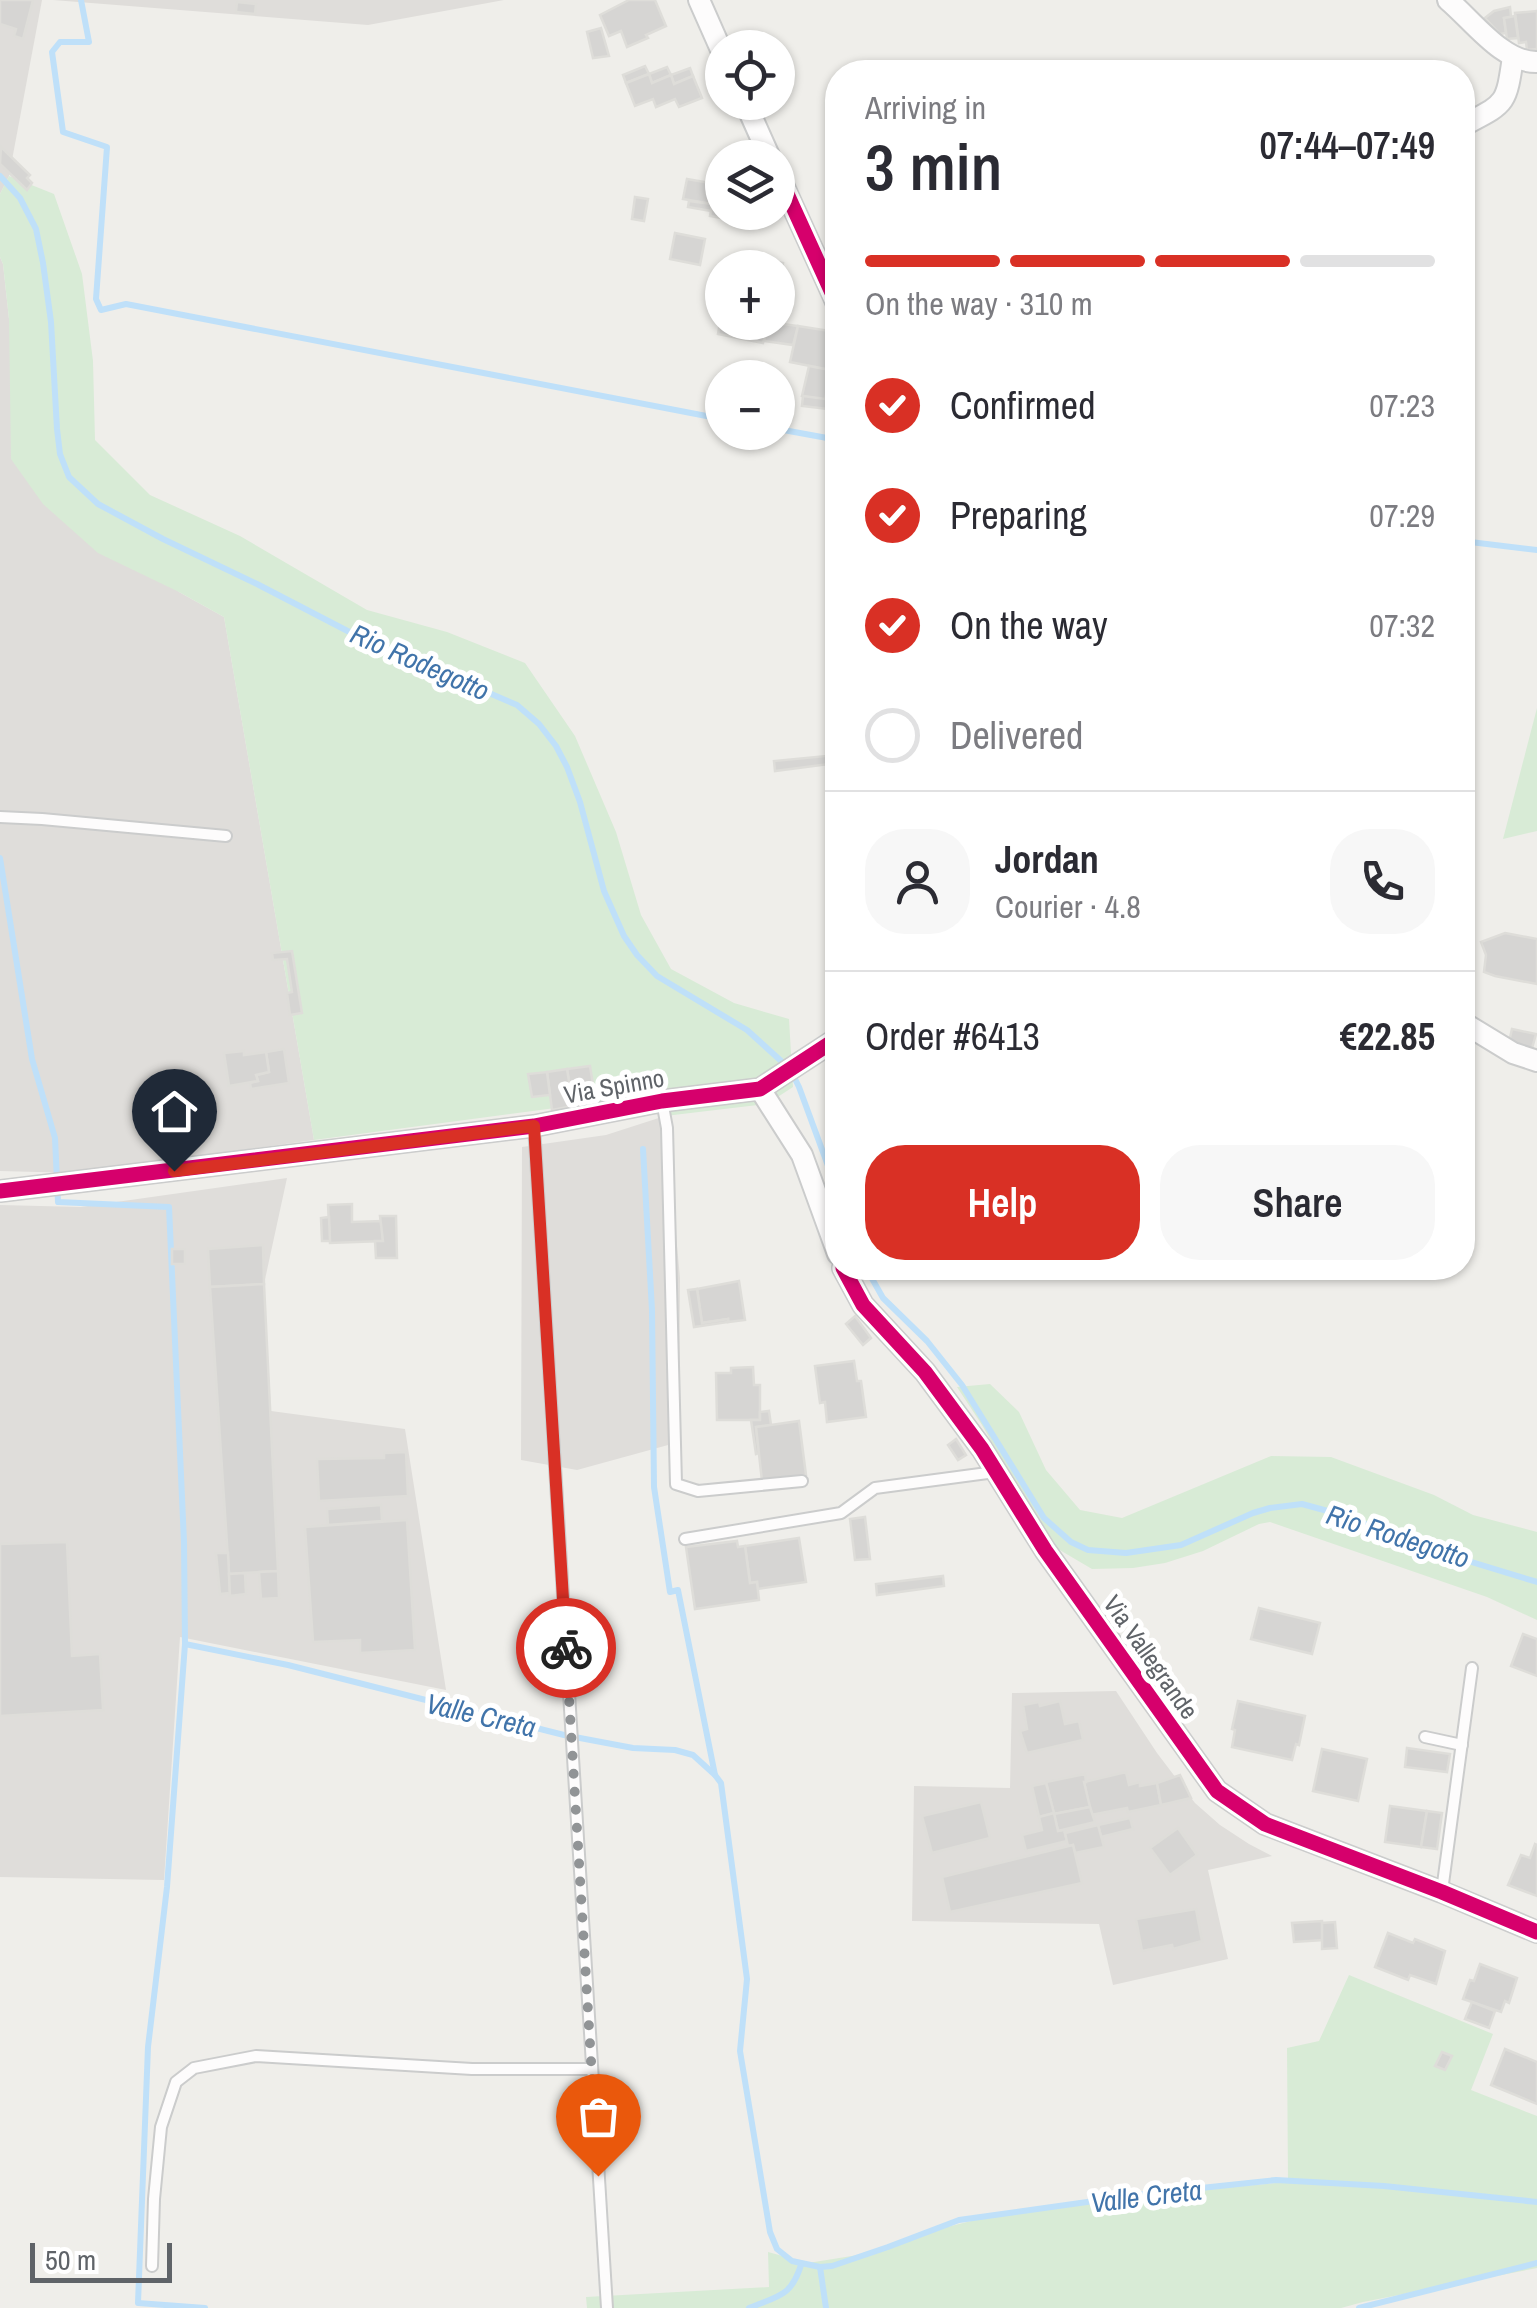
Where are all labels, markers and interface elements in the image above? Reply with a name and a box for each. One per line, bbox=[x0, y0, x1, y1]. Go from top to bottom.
map controls bbox=[705, 30, 795, 450]
button: locate bbox=[705, 30, 795, 120]
text: Arriving in bbox=[865, 86, 986, 129]
text: 07:44–07:49 bbox=[1259, 120, 1435, 171]
text: 3 min bbox=[865, 123, 1002, 210]
button: layers bbox=[705, 140, 795, 230]
button: + bbox=[705, 250, 795, 340]
text: On the way · 310 m bbox=[865, 282, 1093, 325]
button: − bbox=[705, 360, 795, 450]
icon: check bbox=[865, 378, 920, 433]
text: Confirmed bbox=[950, 380, 1095, 431]
text: 07:23 bbox=[1369, 384, 1435, 427]
icon: check bbox=[865, 488, 920, 543]
text: Preparing bbox=[950, 490, 1087, 541]
text: 07:29 bbox=[1369, 494, 1435, 537]
icon: check bbox=[865, 598, 920, 653]
text: On the way bbox=[950, 600, 1108, 651]
text: 07:32 bbox=[1369, 604, 1435, 647]
water label: Rio Rodegotto bbox=[345, 615, 495, 709]
text: Delivered bbox=[950, 710, 1083, 761]
button: person bbox=[865, 829, 970, 934]
button: phone bbox=[1330, 829, 1435, 934]
text: Jordan bbox=[995, 834, 1099, 885]
text: Courier · 4.8 bbox=[995, 885, 1141, 928]
text: Order #6413 bbox=[865, 1011, 1040, 1062]
text: €22.85 bbox=[1340, 1011, 1435, 1062]
street label: Via Spinno bbox=[561, 1060, 667, 1112]
pin bbox=[132, 1069, 217, 1172]
icon: home bbox=[147, 1084, 202, 1139]
button: Help bbox=[865, 1145, 1140, 1260]
button: Share bbox=[1160, 1145, 1435, 1260]
water label: Rio Rodegotto bbox=[1322, 1495, 1474, 1577]
street label: Via Vallegrande bbox=[1096, 1588, 1206, 1726]
courier bbox=[516, 1598, 616, 1698]
icon: bike bbox=[539, 1621, 594, 1676]
water label: Valle Creta bbox=[422, 1684, 540, 1746]
pin bbox=[556, 2074, 641, 2177]
icon: bag bbox=[571, 2089, 626, 2144]
water label: Valle Creta bbox=[1088, 2170, 1204, 2222]
scale bar bbox=[30, 2238, 172, 2282]
text: 50 m bbox=[45, 2241, 96, 2279]

